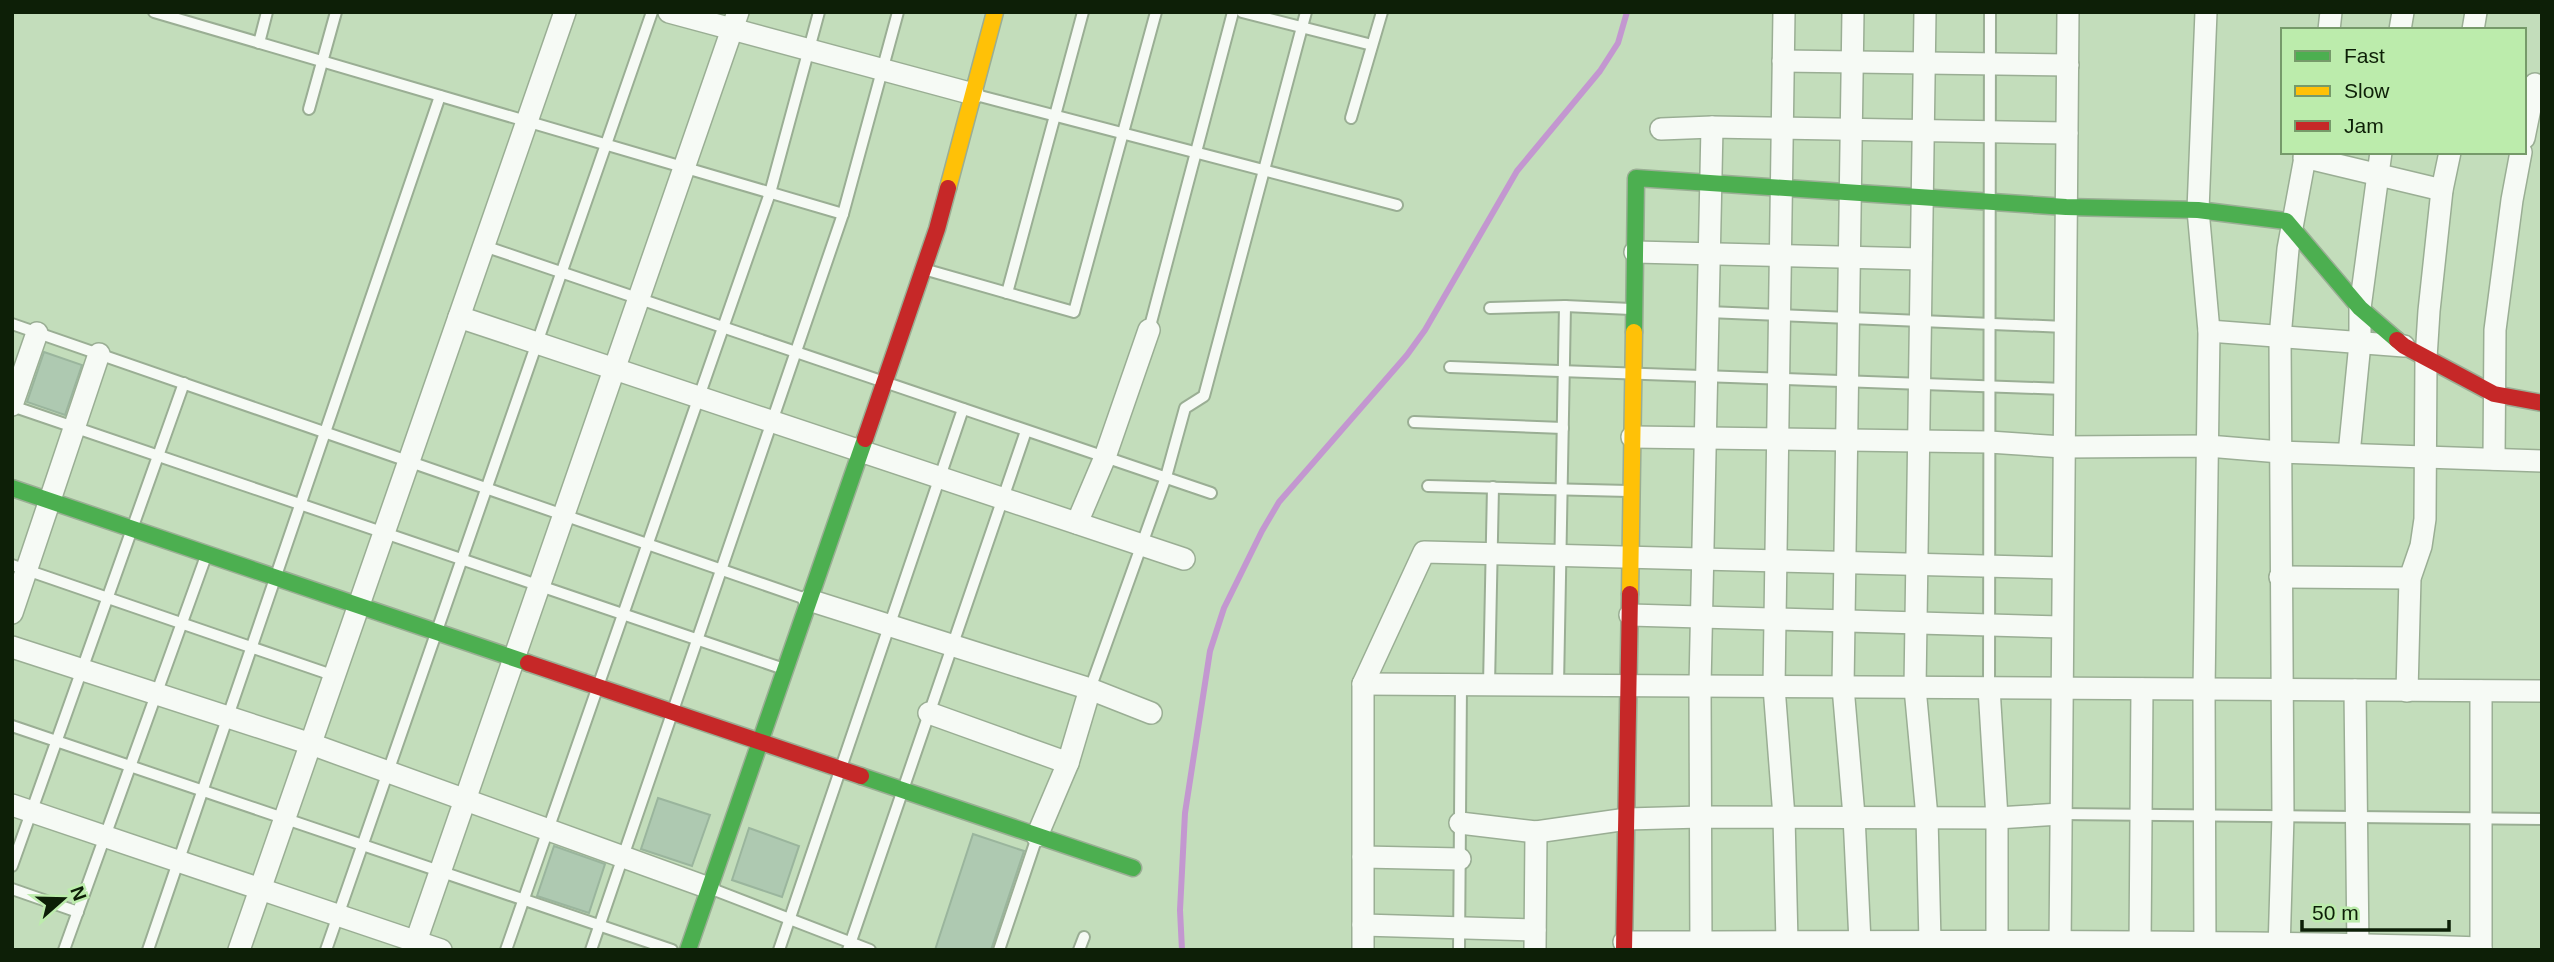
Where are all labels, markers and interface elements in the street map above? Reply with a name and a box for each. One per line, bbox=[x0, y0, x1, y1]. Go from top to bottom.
legend bbox=[2281, 28, 2526, 154]
text: Fast bbox=[2344, 44, 2385, 67]
text: Slow bbox=[2344, 79, 2390, 102]
text: Jam bbox=[2344, 114, 2384, 137]
north arrow bbox=[28, 864, 98, 934]
text: N bbox=[66, 883, 91, 903]
scale bar bbox=[2302, 888, 2449, 932]
text: 50 m bbox=[2312, 901, 2359, 924]

